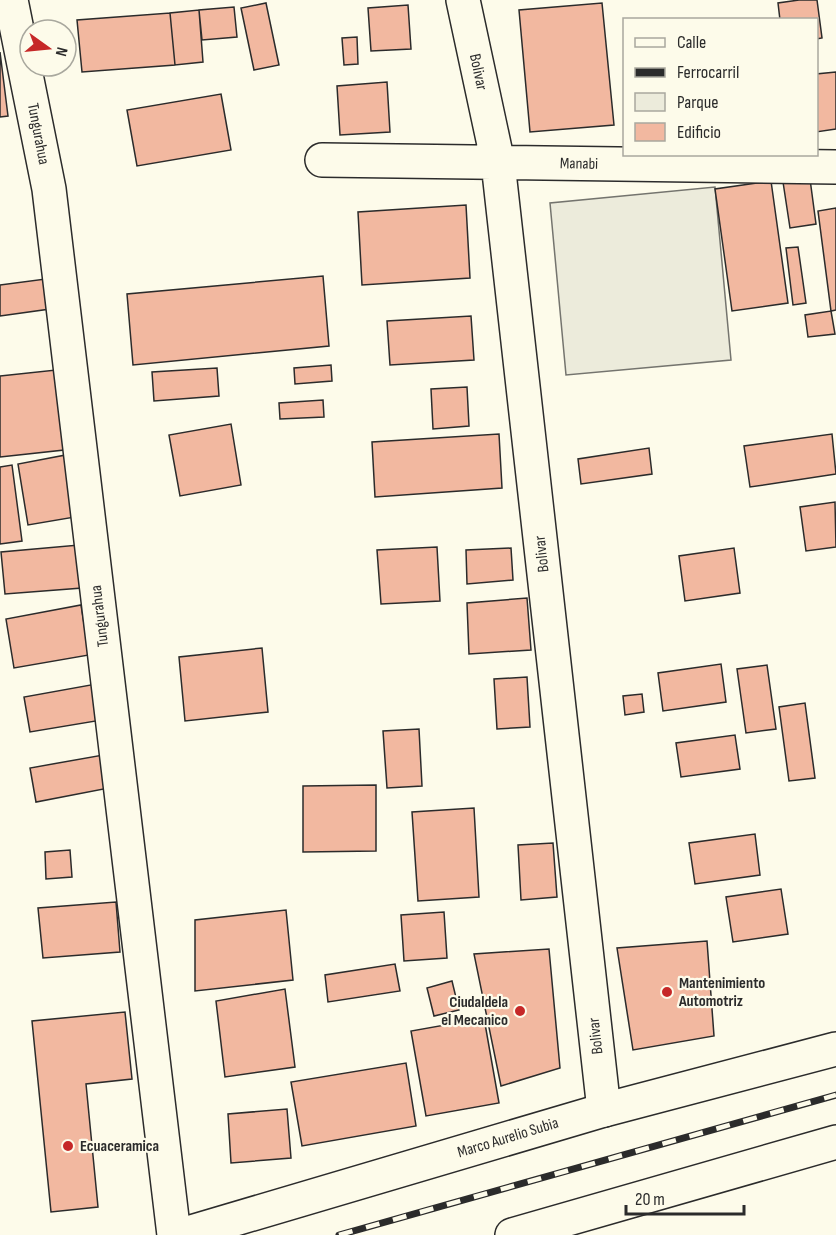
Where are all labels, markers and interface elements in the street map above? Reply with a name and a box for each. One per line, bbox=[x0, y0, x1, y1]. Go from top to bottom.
north arrow bbox=[18, 18, 78, 78]
legend bbox=[623, 18, 818, 156]
text: Calle bbox=[677, 32, 706, 53]
text: N bbox=[51, 45, 71, 58]
street label: Bolivar bbox=[465, 52, 491, 92]
text: Ferrocarril bbox=[677, 62, 739, 83]
text: Parque bbox=[677, 92, 718, 113]
street label: Tungurahua bbox=[23, 102, 53, 166]
text: Edificio bbox=[677, 122, 721, 143]
street label: Manabi bbox=[560, 154, 598, 174]
street label: Bolivar bbox=[531, 534, 553, 573]
street label: Tungurahua bbox=[87, 584, 113, 648]
place label: Mantenimiento Automotriz bbox=[678, 974, 765, 1011]
marker: Mantenimiento Automotriz bbox=[660, 985, 674, 999]
place label: Ciudaldela el Mecanico bbox=[441, 993, 508, 1030]
marker: Ciudaldela el Mecanico bbox=[513, 1004, 527, 1018]
street label: Bolivar bbox=[585, 1016, 607, 1055]
street label: Marco Aurelio Subia bbox=[455, 1114, 561, 1162]
place label: Ecuaceramica bbox=[80, 1137, 159, 1156]
marker: Ecuaceramica bbox=[61, 1139, 75, 1153]
scale bar bbox=[626, 1178, 744, 1216]
text: 20 m bbox=[635, 1189, 665, 1210]

